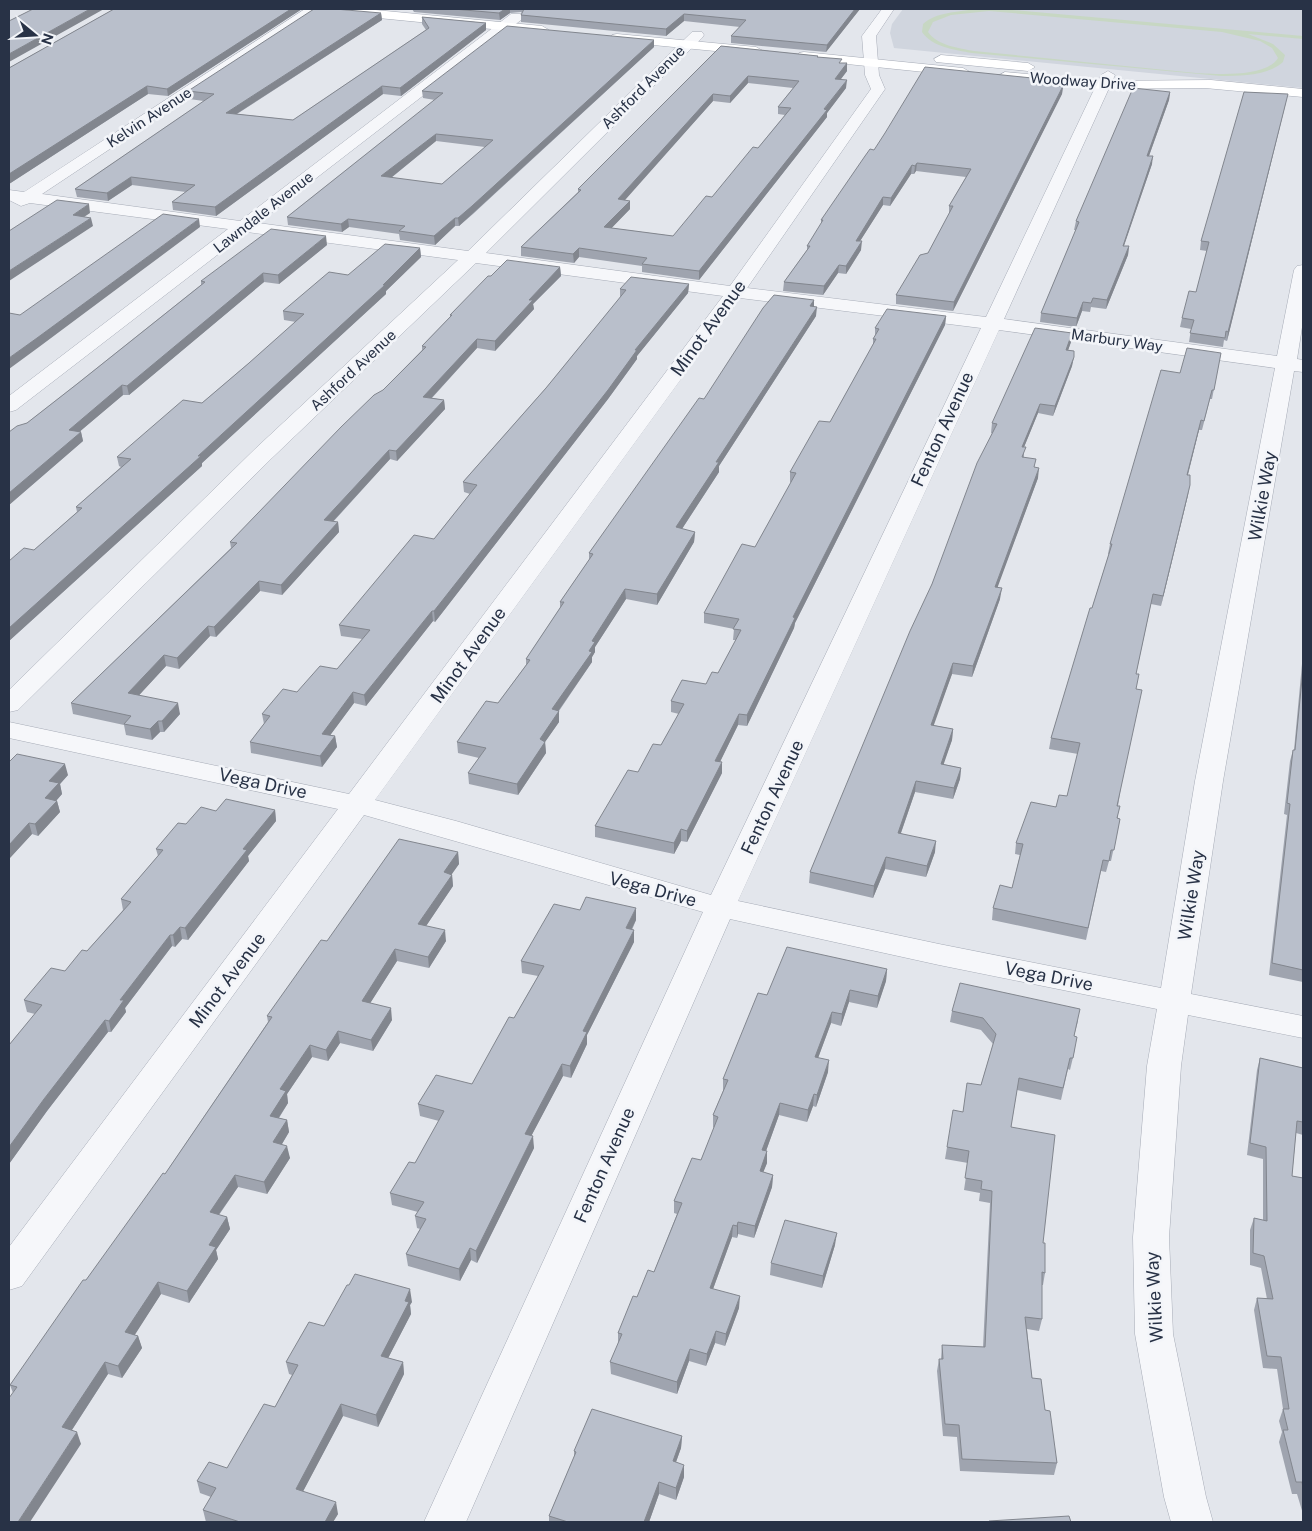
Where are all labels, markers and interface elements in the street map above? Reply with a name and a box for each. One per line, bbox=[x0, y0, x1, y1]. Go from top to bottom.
north arrow bbox=[10, 10, 60, 60]
text: N bbox=[38, 31, 57, 47]
street label: Ashford Avenue bbox=[598, 42, 688, 132]
street label: Woodway Drive bbox=[1029, 69, 1137, 93]
street label: Kelvin Avenue bbox=[103, 83, 195, 151]
street label: Lawndale Avenue bbox=[210, 168, 316, 256]
street label: Minot Avenue bbox=[666, 276, 750, 380]
street label: Marbury Way bbox=[1070, 325, 1164, 355]
street label: Ashford Avenue bbox=[307, 326, 399, 414]
street label: Fenton Avenue bbox=[906, 368, 978, 490]
street label: Wilkie Way bbox=[1244, 449, 1280, 543]
street label: Minot Avenue bbox=[426, 603, 510, 707]
street label: Fenton Avenue bbox=[736, 736, 808, 858]
street label: Vega Drive bbox=[217, 763, 309, 803]
street label: Wilkie Way bbox=[1173, 848, 1209, 942]
street label: Vega Drive bbox=[607, 867, 699, 911]
street label: Minot Avenue bbox=[184, 928, 270, 1032]
street label: Vega Drive bbox=[1003, 957, 1095, 995]
street label: Fenton Avenue bbox=[569, 1104, 639, 1226]
street label: Wilkie Way bbox=[1141, 1250, 1167, 1343]

